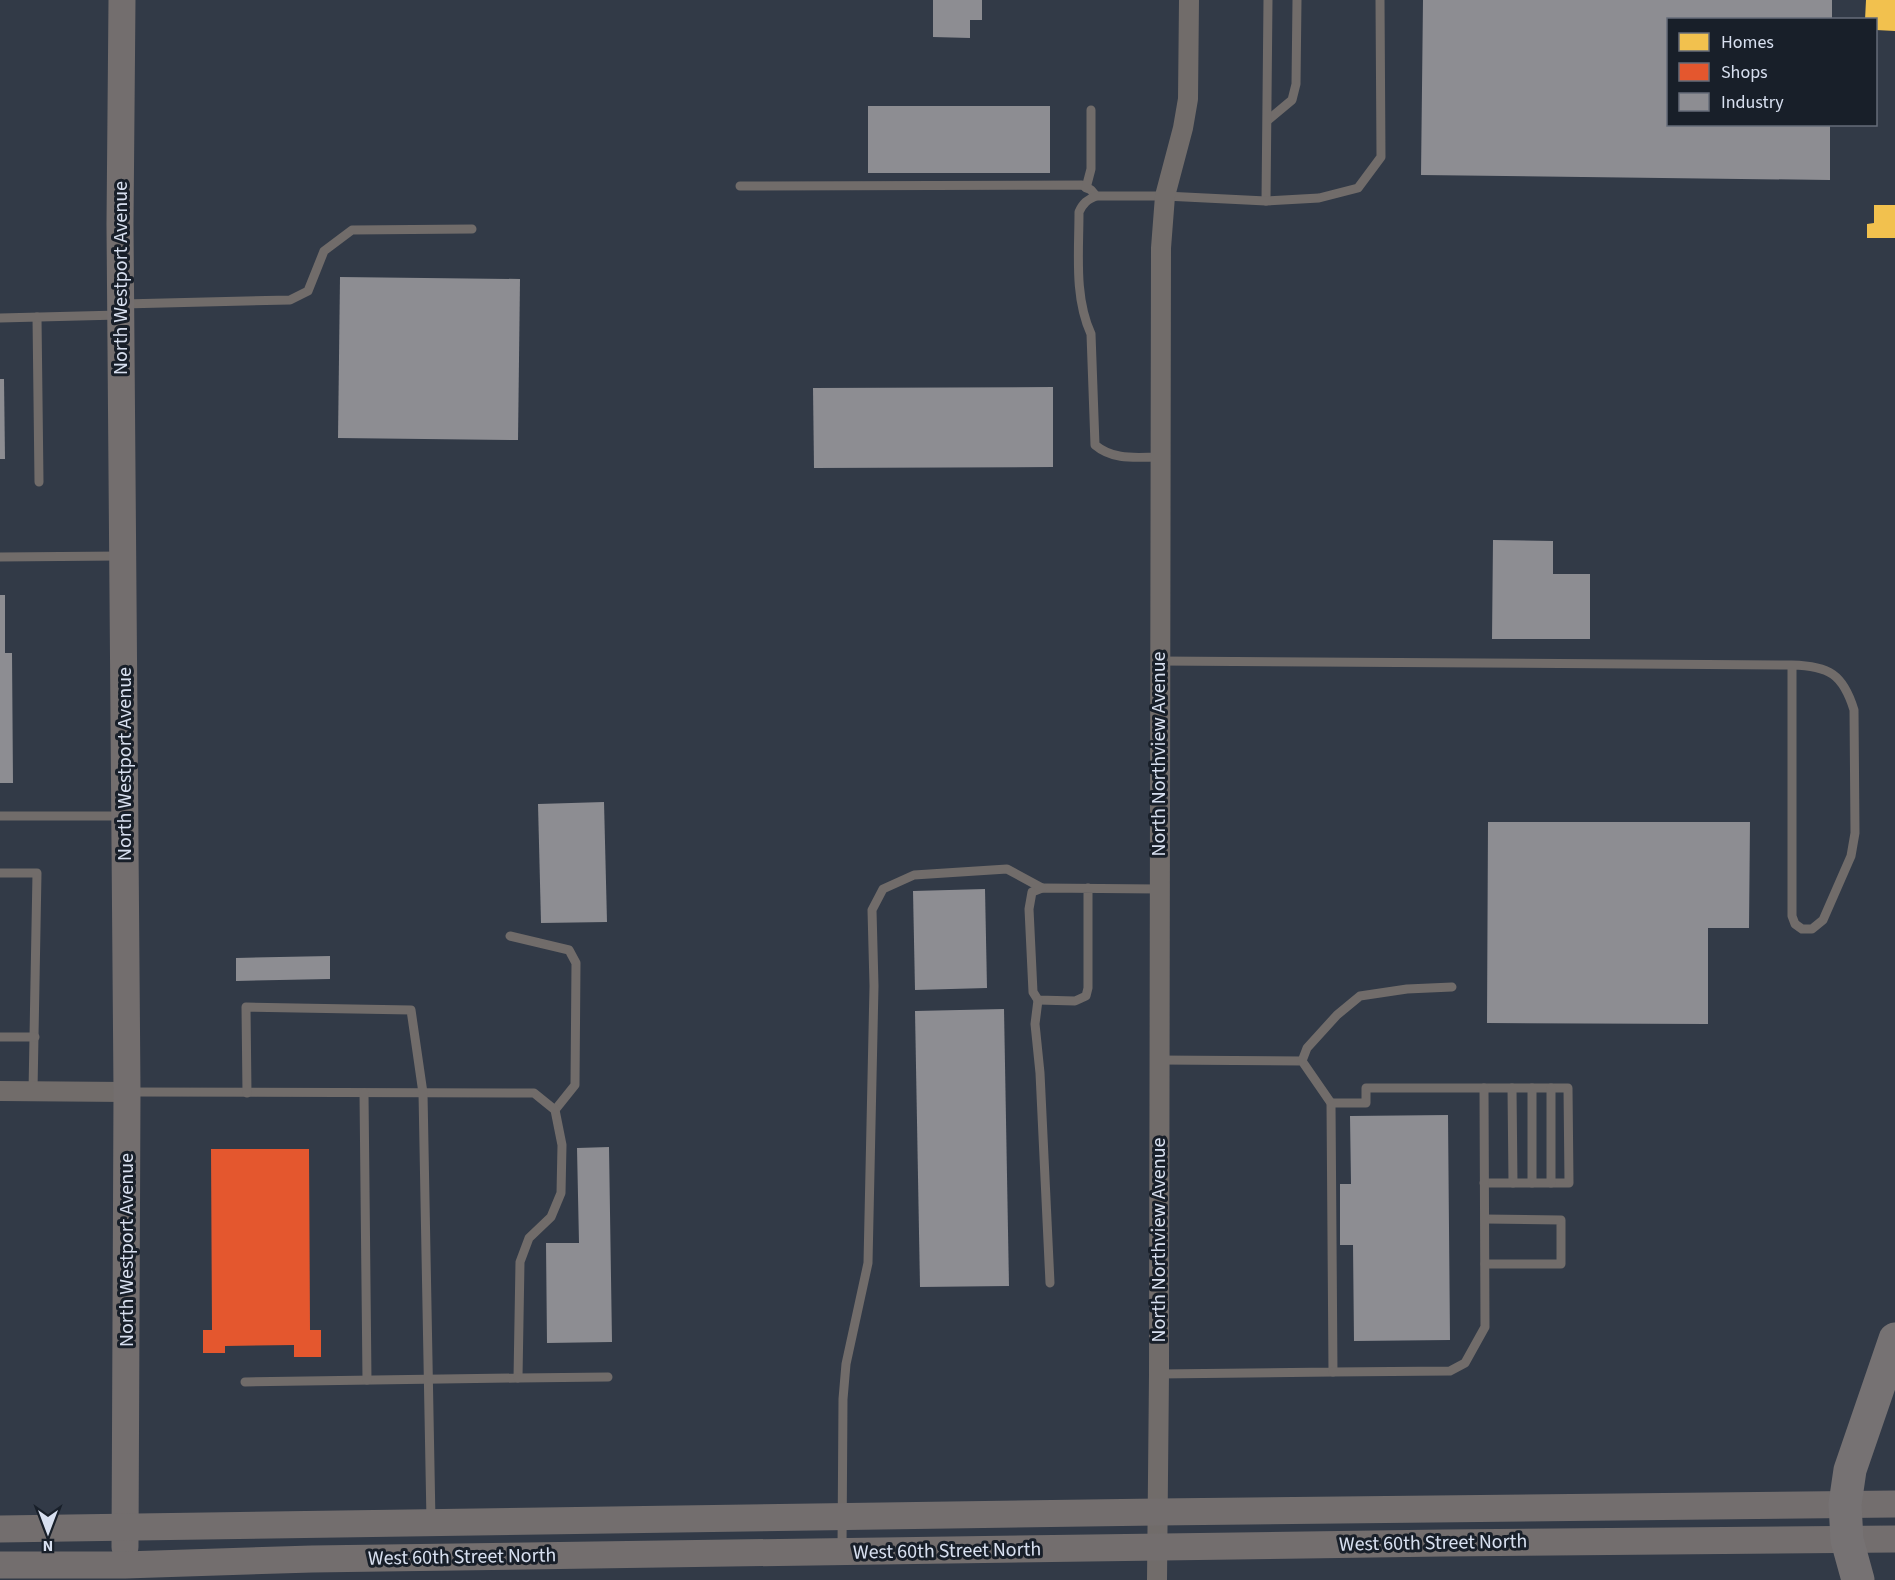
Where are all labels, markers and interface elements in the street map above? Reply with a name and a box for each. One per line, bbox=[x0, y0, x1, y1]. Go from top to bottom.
legend bbox=[1667, 18, 1877, 126]
text: Homes bbox=[1721, 30, 1774, 55]
text: Shops bbox=[1721, 60, 1768, 85]
text: Industry bbox=[1721, 90, 1784, 115]
street label: North Westport Avenue bbox=[107, 181, 135, 375]
street label: North Northview Avenue bbox=[1145, 651, 1173, 857]
street label: North Westport Avenue bbox=[111, 667, 139, 861]
street label: North Northview Avenue bbox=[1145, 1137, 1173, 1343]
street label: North Westport Avenue bbox=[113, 1153, 141, 1347]
north arrow bbox=[18, 1502, 78, 1562]
street label: West 60th Street North bbox=[1339, 1527, 1527, 1559]
text: N bbox=[43, 1535, 53, 1557]
street label: West 60th Street North bbox=[853, 1535, 1041, 1567]
street label: West 60th Street North bbox=[368, 1541, 556, 1573]

